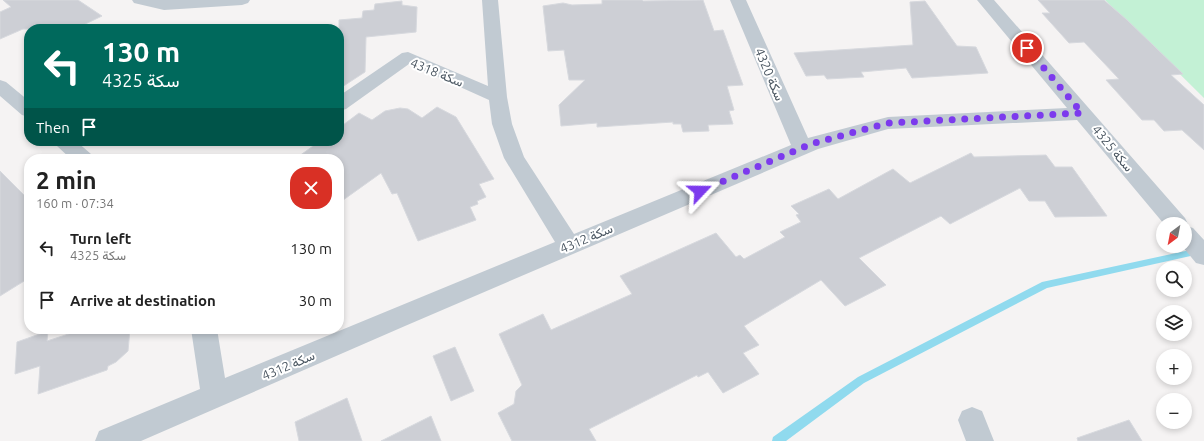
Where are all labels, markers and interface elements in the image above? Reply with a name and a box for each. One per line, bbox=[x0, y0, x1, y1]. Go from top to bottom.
pin bbox=[1010, 31, 1044, 65]
text: 130 m bbox=[102, 36, 180, 67]
icon: arrive bbox=[1016, 37, 1038, 59]
icon: left bbox=[36, 40, 88, 92]
street label: سكة 4320 bbox=[753, 46, 787, 102]
street label: سكة 4318 bbox=[408, 55, 466, 89]
text: سكة 4325 bbox=[102, 70, 179, 90]
icon: arrive bbox=[78, 116, 100, 138]
text: Then bbox=[36, 119, 70, 136]
street label: سكة 4325 bbox=[1090, 122, 1136, 174]
text: 2 min bbox=[36, 167, 97, 194]
button: close bbox=[290, 167, 332, 209]
position arrow bbox=[679, 170, 721, 212]
text: 160 m · 07:34 bbox=[36, 196, 114, 210]
north arrow bbox=[1156, 217, 1192, 253]
map controls bbox=[1156, 217, 1192, 429]
street label: سكة 4312 bbox=[558, 221, 614, 255]
text: Turn left bbox=[70, 230, 131, 247]
icon: left bbox=[36, 237, 58, 259]
text: 130 m bbox=[290, 240, 332, 257]
text: سكة 4325 bbox=[70, 248, 126, 262]
button: search bbox=[1156, 261, 1192, 297]
icon: arrive bbox=[36, 289, 58, 311]
text: Arrive at destination bbox=[70, 292, 216, 309]
text: 30 m bbox=[299, 292, 332, 309]
button: layers bbox=[1156, 305, 1192, 341]
street label: سكة 4312 bbox=[260, 348, 316, 382]
button: + bbox=[1156, 349, 1192, 385]
button: − bbox=[1156, 393, 1192, 429]

